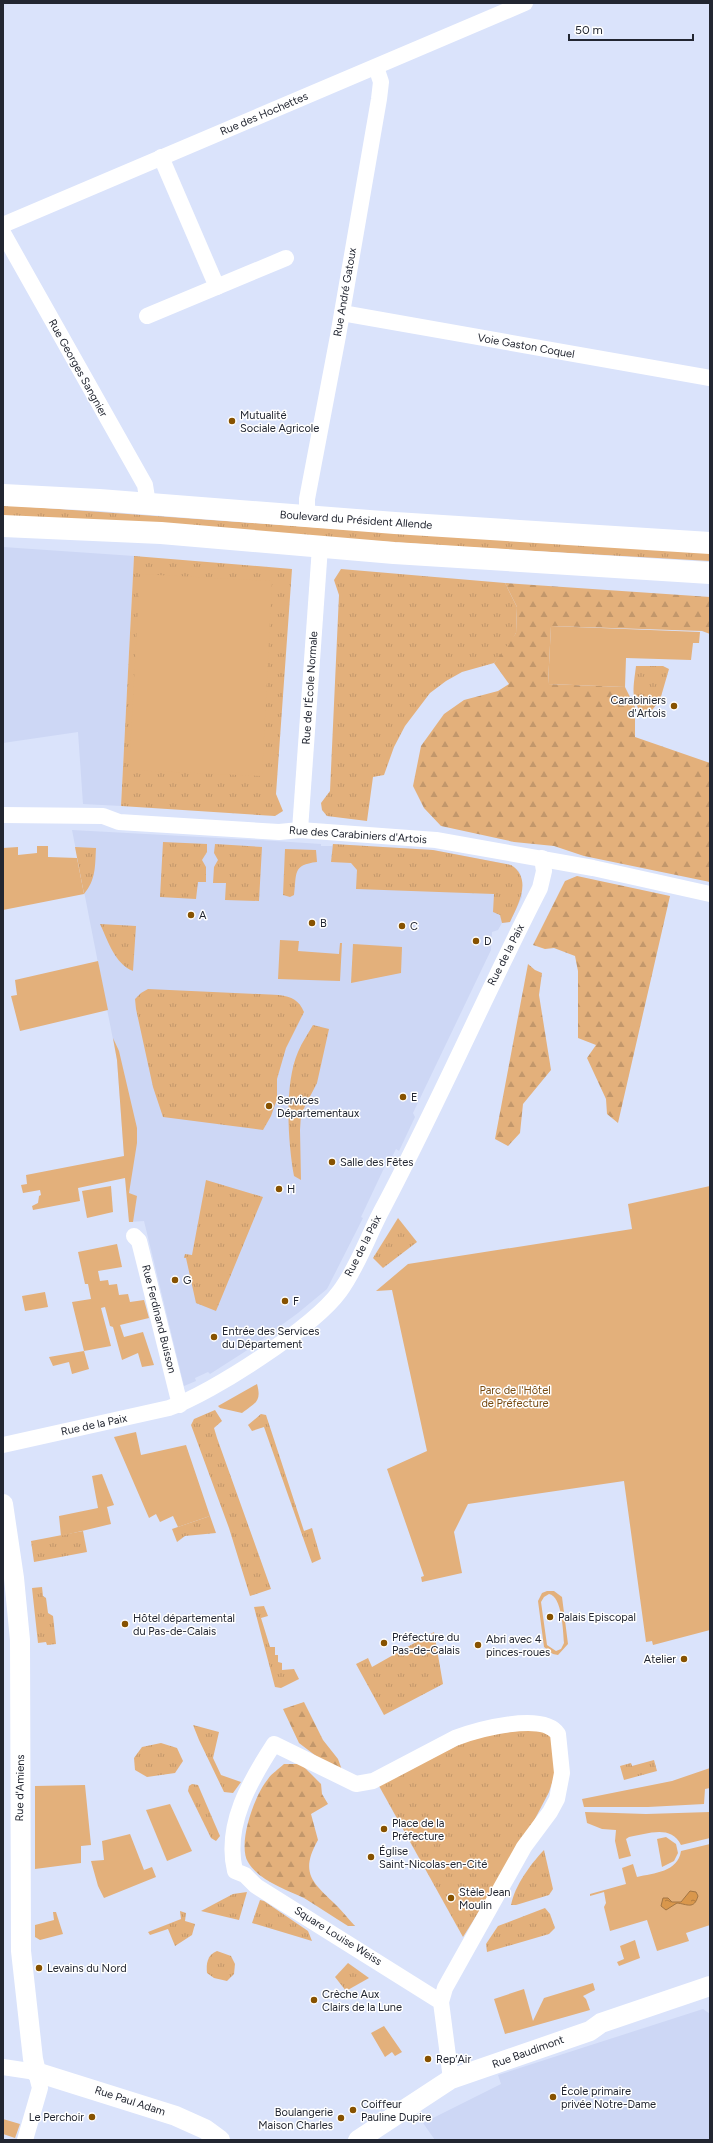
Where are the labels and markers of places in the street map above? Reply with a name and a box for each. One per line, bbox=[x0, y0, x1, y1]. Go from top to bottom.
place label: Mutualité Sociale Agricole bbox=[240, 409, 319, 435]
marker: Mutualité Sociale Agricole bbox=[227, 416, 237, 426]
place label: Carabiniers d'Artois bbox=[611, 694, 666, 720]
marker: Carabiniers d'Artois bbox=[669, 701, 679, 711]
place label: A bbox=[199, 909, 207, 922]
marker: A bbox=[186, 910, 196, 920]
place label: B bbox=[320, 917, 327, 930]
marker: B bbox=[307, 918, 317, 928]
place label: C bbox=[410, 920, 418, 933]
marker: C bbox=[397, 921, 407, 931]
place label: D bbox=[484, 935, 492, 948]
marker: D bbox=[471, 936, 481, 946]
place label: E bbox=[411, 1091, 418, 1104]
marker: E bbox=[398, 1092, 408, 1102]
place label: Services Départementaux bbox=[277, 1094, 360, 1120]
marker: Services Départementaux bbox=[264, 1101, 274, 1111]
place label: Salle des Fêtes bbox=[340, 1156, 413, 1169]
marker: Salle des Fêtes bbox=[327, 1157, 337, 1167]
place label: H bbox=[287, 1183, 295, 1196]
marker: H bbox=[274, 1184, 284, 1194]
place label: G bbox=[183, 1274, 191, 1287]
marker: G bbox=[170, 1275, 180, 1285]
place label: F bbox=[293, 1295, 299, 1308]
marker: F bbox=[280, 1296, 290, 1306]
place label: Entrée des Services du Département bbox=[222, 1325, 319, 1351]
marker: Entrée des Services du Département bbox=[209, 1332, 219, 1342]
place label: Palais Episcopal bbox=[558, 1611, 636, 1624]
place label: Hôtel départemental du Pas-de-Calais bbox=[133, 1612, 235, 1638]
marker: Palais Episcopal bbox=[545, 1612, 555, 1622]
marker: Hôtel départemental du Pas-de-Calais bbox=[120, 1619, 130, 1629]
place label: Préfecture du Pas-de-Calais bbox=[392, 1631, 460, 1657]
place label: Abri avec 4 pinces-roues bbox=[486, 1633, 550, 1659]
marker: Préfecture du Pas-de-Calais bbox=[379, 1638, 389, 1648]
marker: Abri avec 4 pinces-roues bbox=[473, 1640, 483, 1650]
place label: Atelier bbox=[644, 1653, 676, 1666]
marker: Atelier bbox=[679, 1654, 689, 1664]
place label: Place de la Préfecture bbox=[392, 1817, 444, 1843]
marker: Place de la Préfecture bbox=[379, 1824, 389, 1834]
place label: Église Saint-Nicolas-en-Cité bbox=[379, 1845, 487, 1871]
marker: Église Saint-Nicolas-en-Cité bbox=[366, 1852, 376, 1862]
place label: Stèle Jean Moulin bbox=[459, 1886, 510, 1912]
marker: Stèle Jean Moulin bbox=[446, 1893, 456, 1903]
place label: Levains du Nord bbox=[47, 1962, 127, 1975]
marker: Levains du Nord bbox=[34, 1963, 44, 1973]
place label: Crèche Aux Clairs de la Lune bbox=[322, 1988, 402, 2014]
marker: Crèche Aux Clairs de la Lune bbox=[309, 1995, 319, 2005]
place label: Rep’Air bbox=[436, 2053, 471, 2066]
marker: Rep’Air bbox=[423, 2054, 433, 2064]
place label: École primaire privée Notre-Dame bbox=[561, 2085, 656, 2111]
marker: École primaire privée Notre-Dame bbox=[548, 2092, 558, 2102]
place label: Coiffeur Pauline Dupire bbox=[361, 2098, 431, 2124]
marker: Coiffeur Pauline Dupire bbox=[348, 2105, 358, 2115]
place label: Boulangerie Maison Charles bbox=[258, 2106, 333, 2132]
place label: Le Perchoir bbox=[29, 2111, 84, 2124]
marker: Le Perchoir bbox=[87, 2112, 97, 2122]
marker: Boulangerie Maison Charles bbox=[336, 2113, 346, 2123]

